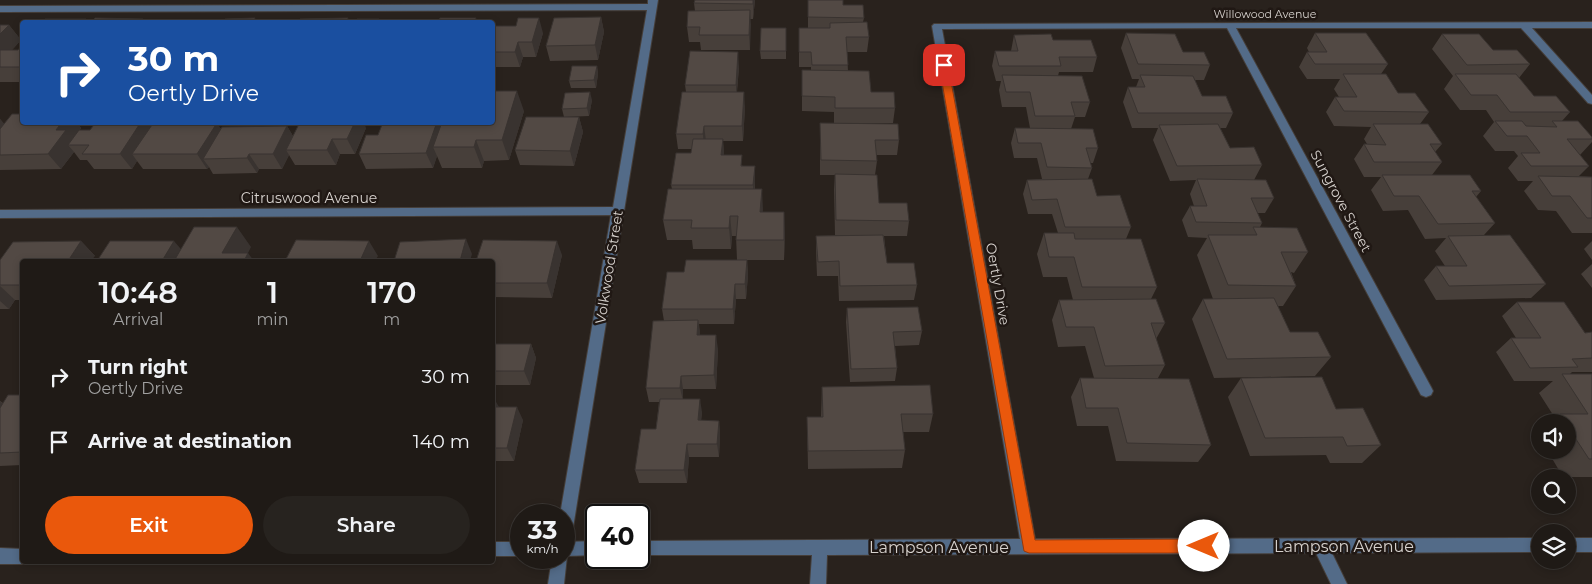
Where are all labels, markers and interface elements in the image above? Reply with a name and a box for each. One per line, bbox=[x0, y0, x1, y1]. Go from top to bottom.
street label: Willowood Avenue bbox=[1214, 7, 1317, 21]
text: 30 m bbox=[128, 37, 219, 80]
icon: right bbox=[45, 40, 110, 105]
pin bbox=[923, 44, 965, 86]
icon: arrive bbox=[930, 51, 958, 79]
text: Oertly Drive bbox=[128, 80, 259, 107]
street label: Sungrove Street bbox=[1307, 147, 1376, 255]
street label: Citruswood Avenue bbox=[241, 189, 377, 207]
street label: Volkwood Street bbox=[591, 209, 627, 325]
street label: Oertly Drive bbox=[982, 241, 1014, 327]
text: 10:48 bbox=[99, 274, 178, 311]
text: 1 bbox=[267, 274, 278, 311]
text: 170 bbox=[367, 274, 416, 311]
text: Arrival bbox=[113, 310, 163, 329]
text: min bbox=[256, 310, 289, 329]
text: m bbox=[383, 310, 400, 329]
text: Turn right bbox=[88, 356, 188, 379]
icon: right bbox=[45, 363, 73, 391]
text: 30 m bbox=[422, 365, 470, 388]
text: Oertly Drive bbox=[88, 379, 183, 398]
map controls bbox=[1531, 414, 1576, 569]
button: sound bbox=[1531, 414, 1576, 459]
icon: arrive bbox=[45, 428, 73, 456]
text: Arrive at destination bbox=[88, 430, 292, 453]
text: 140 m bbox=[413, 430, 470, 453]
button: search bbox=[1531, 469, 1576, 514]
button: Exit bbox=[45, 496, 253, 554]
button: Share bbox=[263, 496, 470, 554]
speed limit sign: 40 bbox=[585, 504, 650, 569]
text: 33 bbox=[528, 515, 557, 545]
position arrow bbox=[1177, 519, 1229, 571]
button: layers bbox=[1531, 524, 1576, 569]
street label: Lampson Avenue bbox=[1274, 537, 1414, 556]
street label: Lampson Avenue bbox=[869, 538, 1009, 557]
text: km/h bbox=[526, 541, 559, 556]

